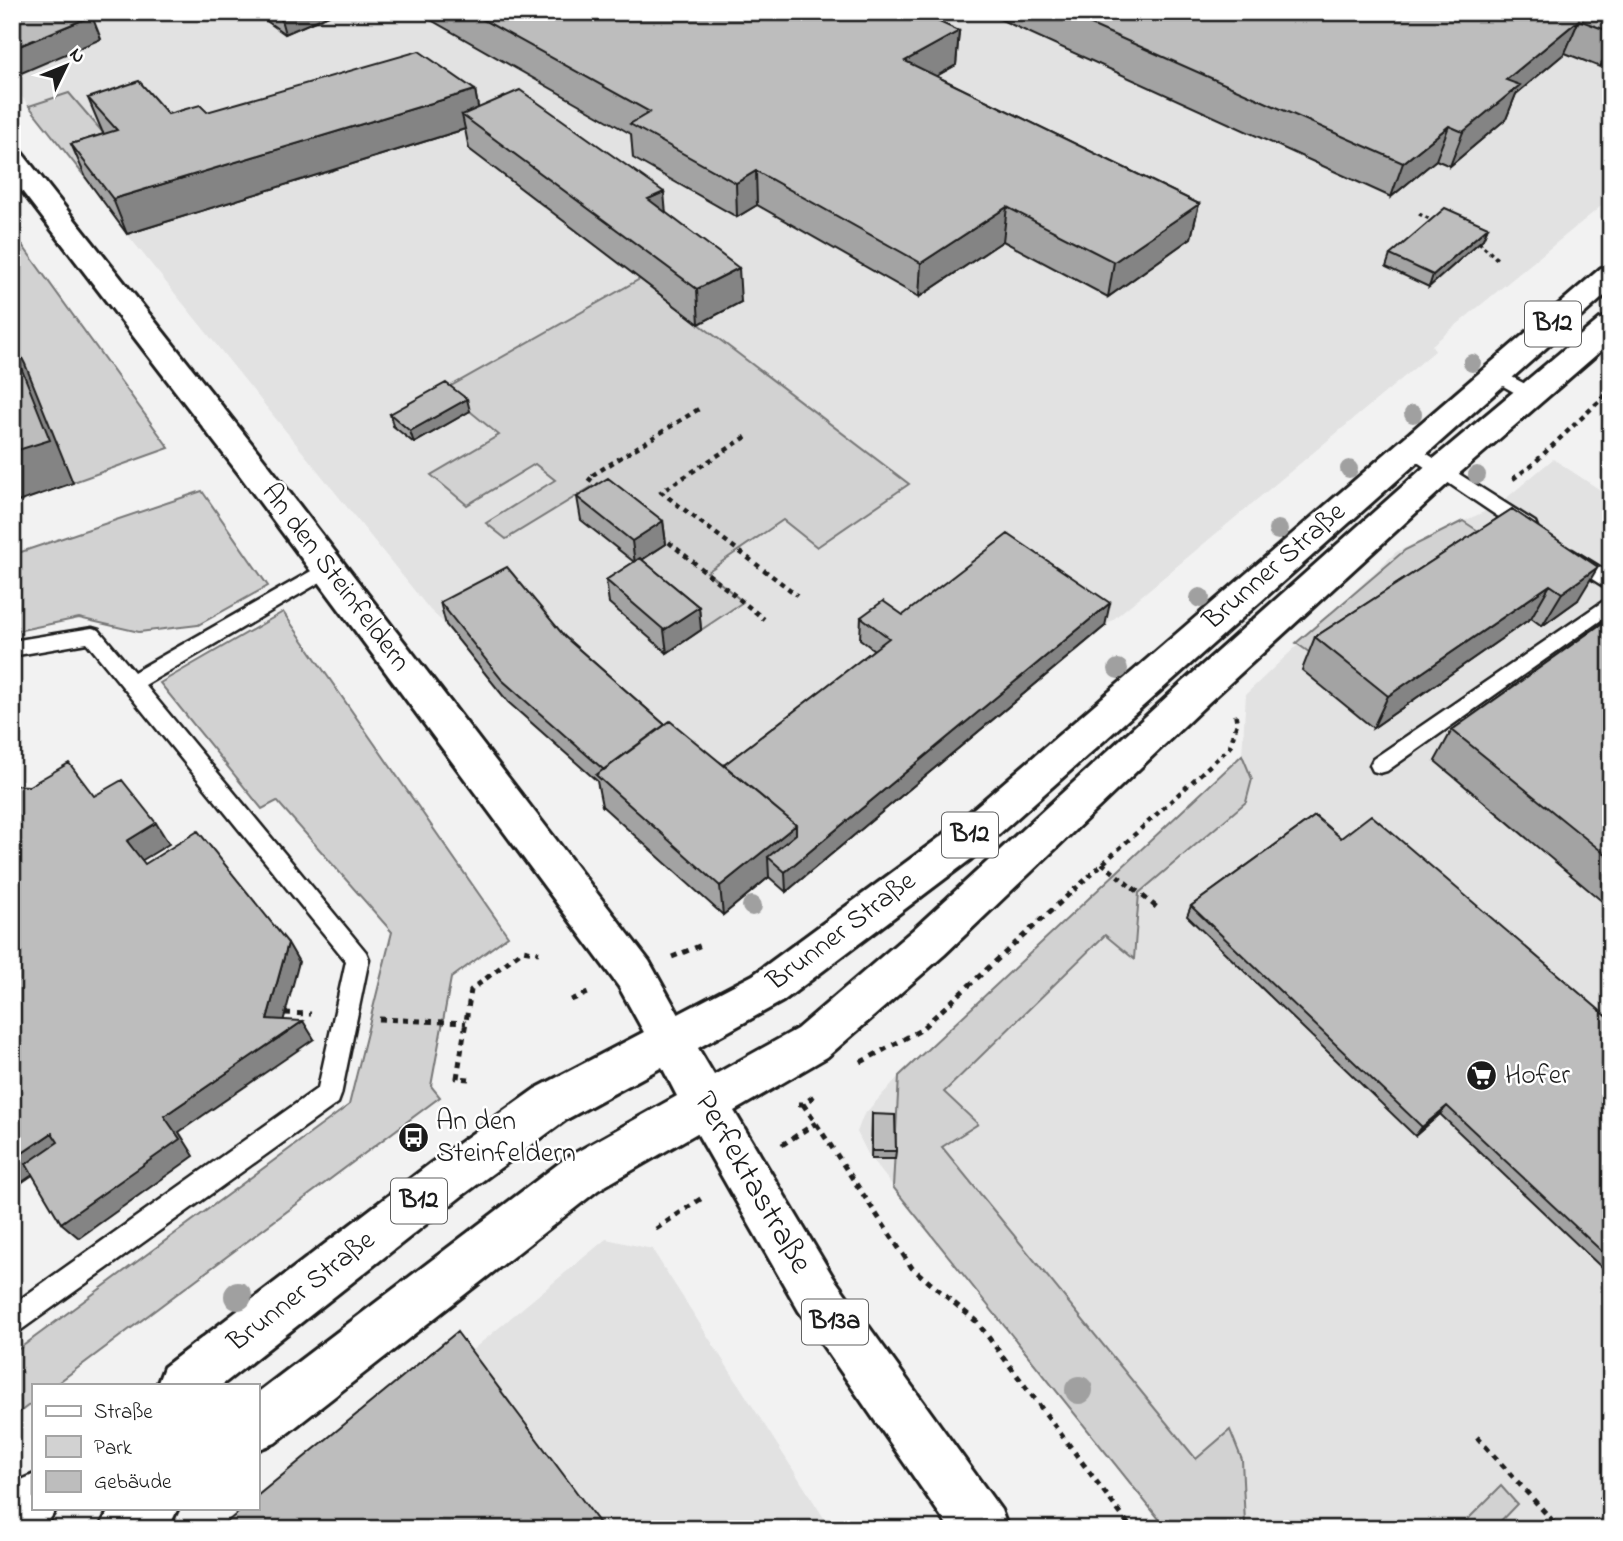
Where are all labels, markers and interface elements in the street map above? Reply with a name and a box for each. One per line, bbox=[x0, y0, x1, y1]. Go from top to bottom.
north arrow bbox=[32, 32, 102, 102]
text: N bbox=[62, 42, 91, 70]
road number: B12 bbox=[1525, 302, 1581, 346]
street label: An den Steinfeldern bbox=[250, 475, 420, 681]
street label: Brunner Straße bbox=[1194, 493, 1356, 641]
road number: B12 bbox=[942, 813, 998, 858]
street label: Brunner Straße bbox=[758, 862, 926, 1002]
place label: Hofer bbox=[1505, 1056, 1570, 1097]
supermarket icon: Hofer bbox=[1465, 1059, 1499, 1093]
street label: Perfektastraße bbox=[680, 1083, 824, 1283]
place label: An den Steinfeldern bbox=[436, 1102, 576, 1175]
bus stop icon: An den Steinfeldern bbox=[396, 1121, 430, 1155]
road number: B12 bbox=[391, 1178, 447, 1224]
street label: Brunner Straße bbox=[219, 1221, 385, 1363]
road number: B13a bbox=[802, 1300, 868, 1344]
legend bbox=[32, 1384, 259, 1510]
text: Straße bbox=[94, 1398, 153, 1428]
text: Park bbox=[94, 1434, 133, 1464]
text: Gebäude bbox=[94, 1468, 172, 1498]

